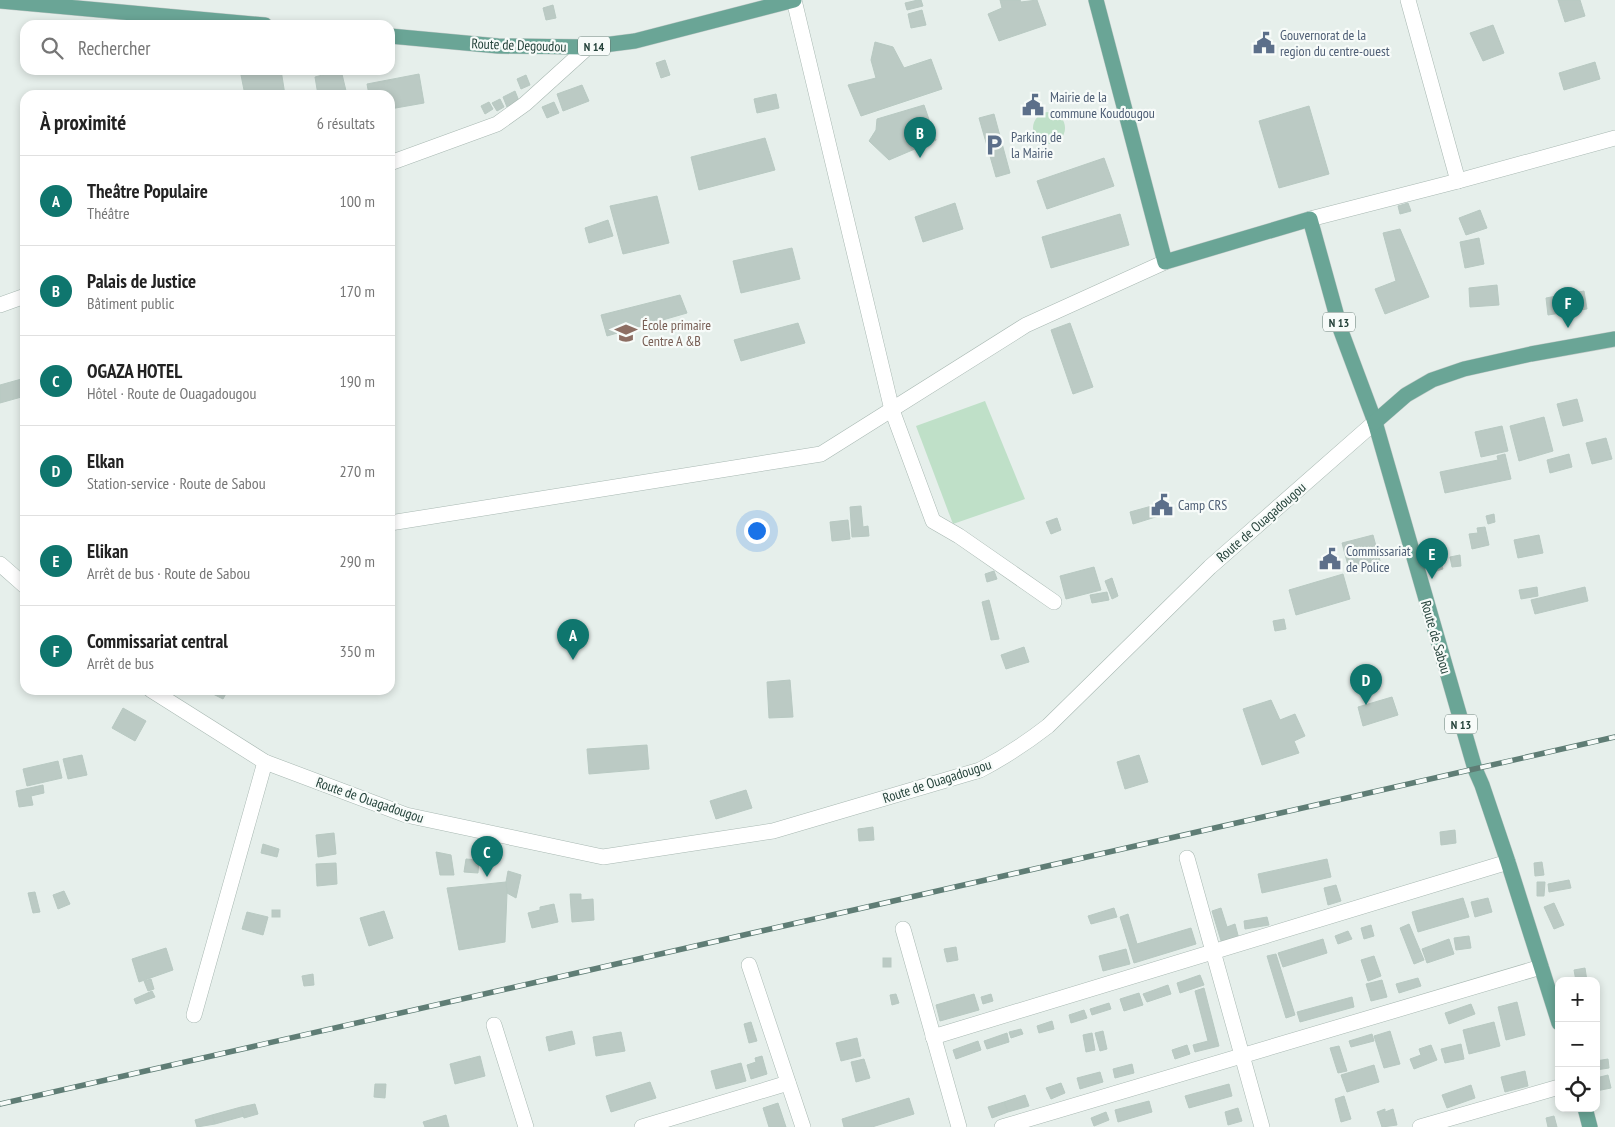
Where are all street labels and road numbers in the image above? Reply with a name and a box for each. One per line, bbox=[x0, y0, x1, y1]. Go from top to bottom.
street label: Route de Degoudou bbox=[471, 34, 567, 56]
road number: N 14 bbox=[578, 36, 610, 56]
road number: N 13 bbox=[1323, 313, 1355, 332]
street label: Route de Ouagadougou bbox=[1212, 478, 1310, 566]
street label: Route de Sabou bbox=[1417, 598, 1455, 676]
road number: N 13 bbox=[1445, 714, 1477, 734]
street label: Route de Ouagadougou bbox=[880, 755, 994, 807]
street label: Route de Ouagadougou bbox=[314, 773, 426, 827]

